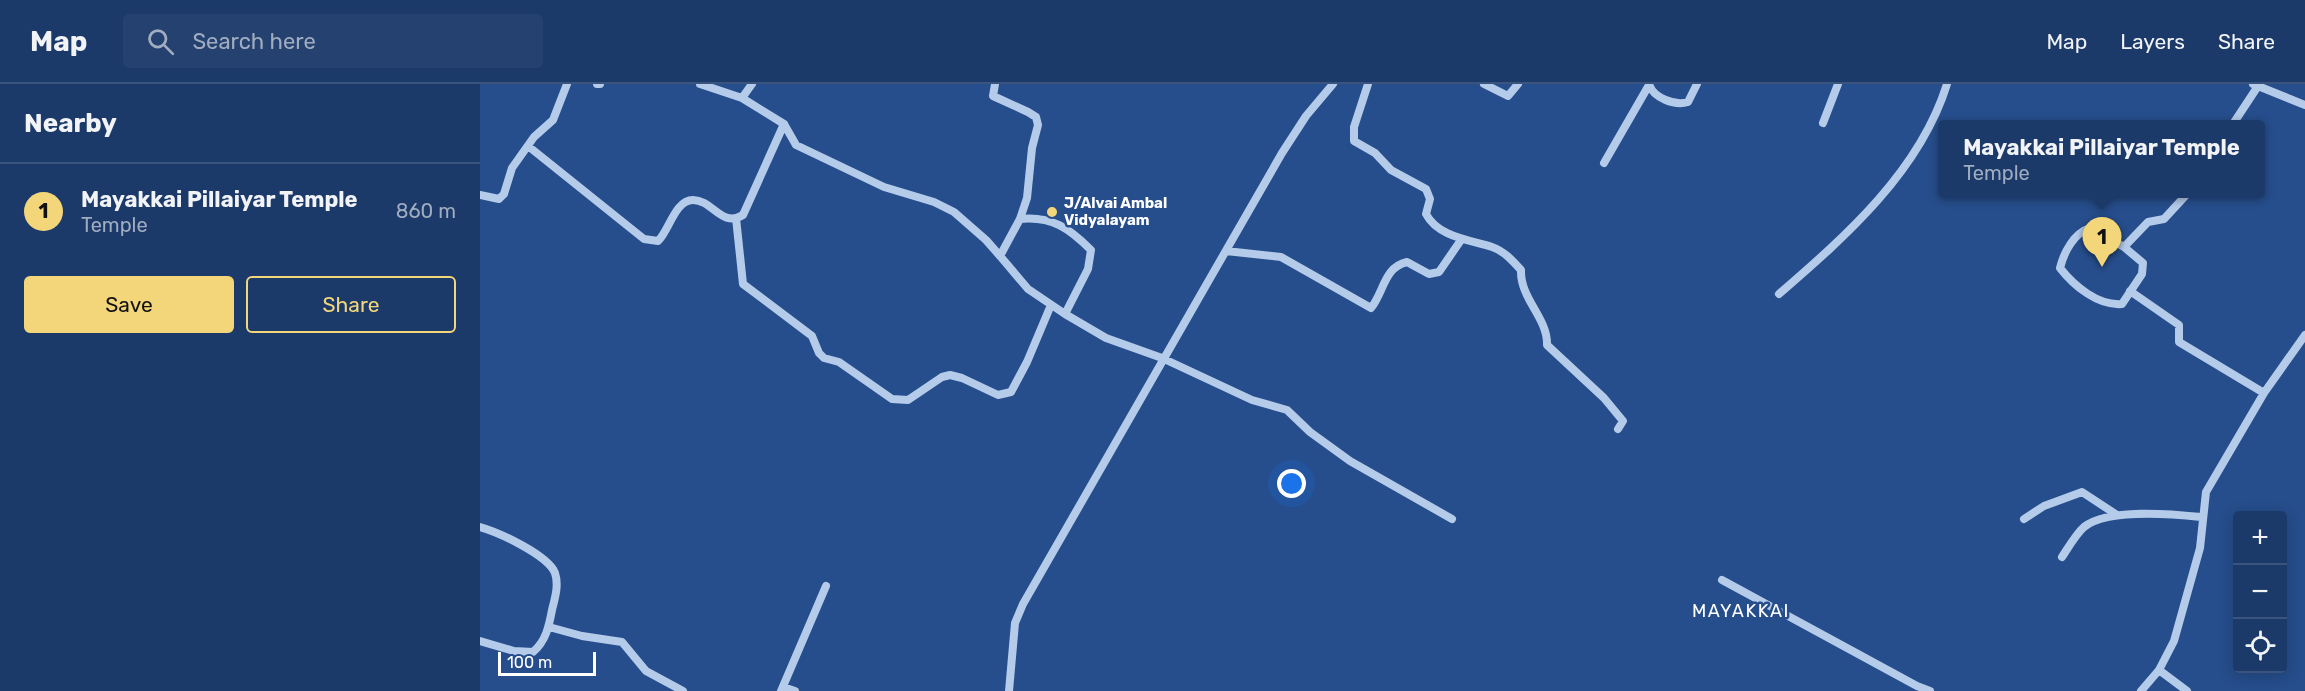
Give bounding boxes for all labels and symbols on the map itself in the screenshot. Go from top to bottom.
place label: J/Alvai Ambal Vidyalayam [1064,194,1167,229]
marker: J/Alvai Ambal Vidyalayam [1045,205,1059,219]
pin: 1 [2082,218,2122,267]
your location [1277,469,1306,498]
district label: MAYAKKAI [1692,600,1790,622]
scale bar [498,649,596,676]

